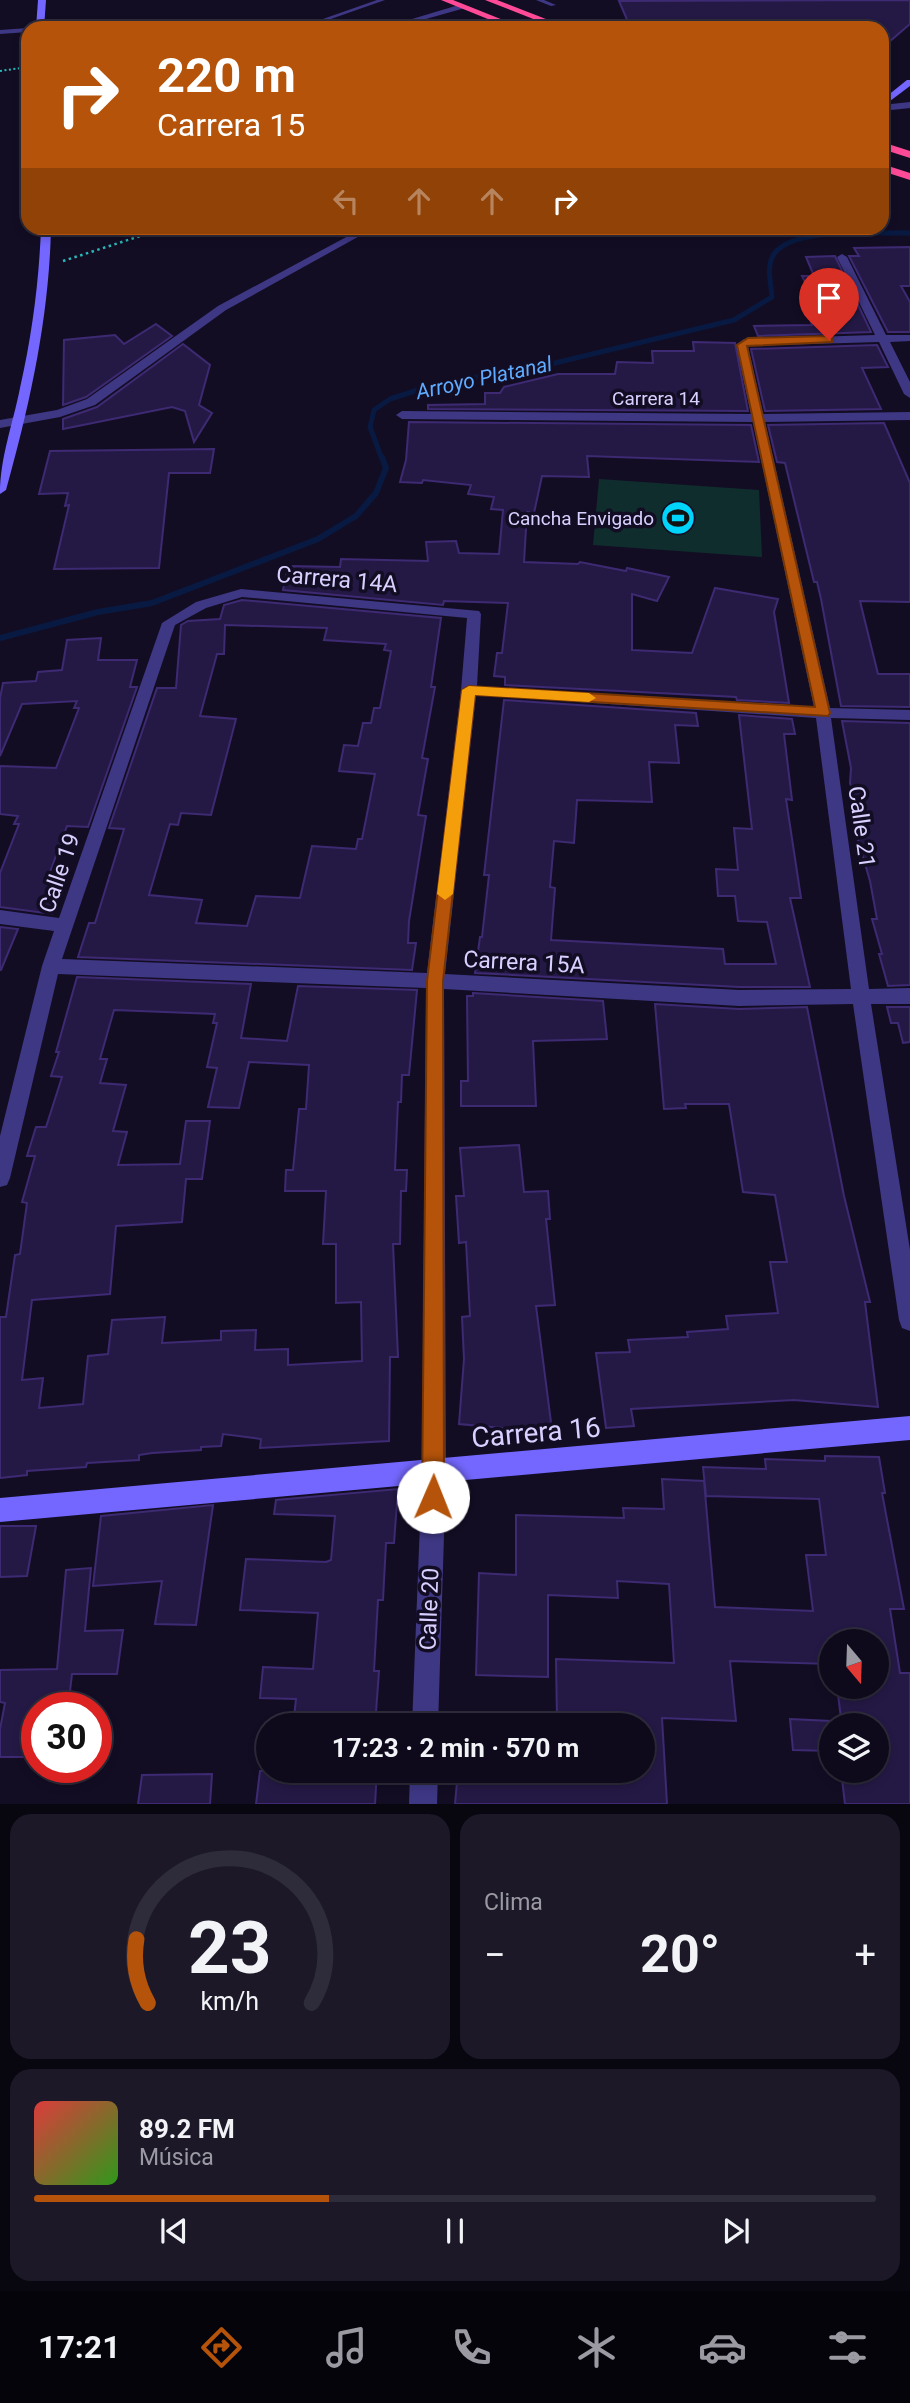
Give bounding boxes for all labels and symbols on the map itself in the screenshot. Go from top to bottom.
pin [799,268,859,340]
water label: Arroyo Platanal [413,352,555,404]
street label: Carrera 14 [612,387,700,410]
sports icon: Cancha Envigado [659,499,697,537]
place label: Cancha Envigado [508,507,654,530]
street label: Carrera 14A [275,561,399,598]
street label: Calle 21 [842,784,881,870]
street label: Calle 19 [33,830,86,917]
street label: Carrera 15A [463,946,585,979]
street label: Carrera 16 [470,1410,602,1455]
position arrow [396,1460,470,1534]
street label: Calle 20 [415,1567,444,1651]
north arrow [819,1629,889,1699]
speed limit sign: 30 [21,1692,112,1783]

